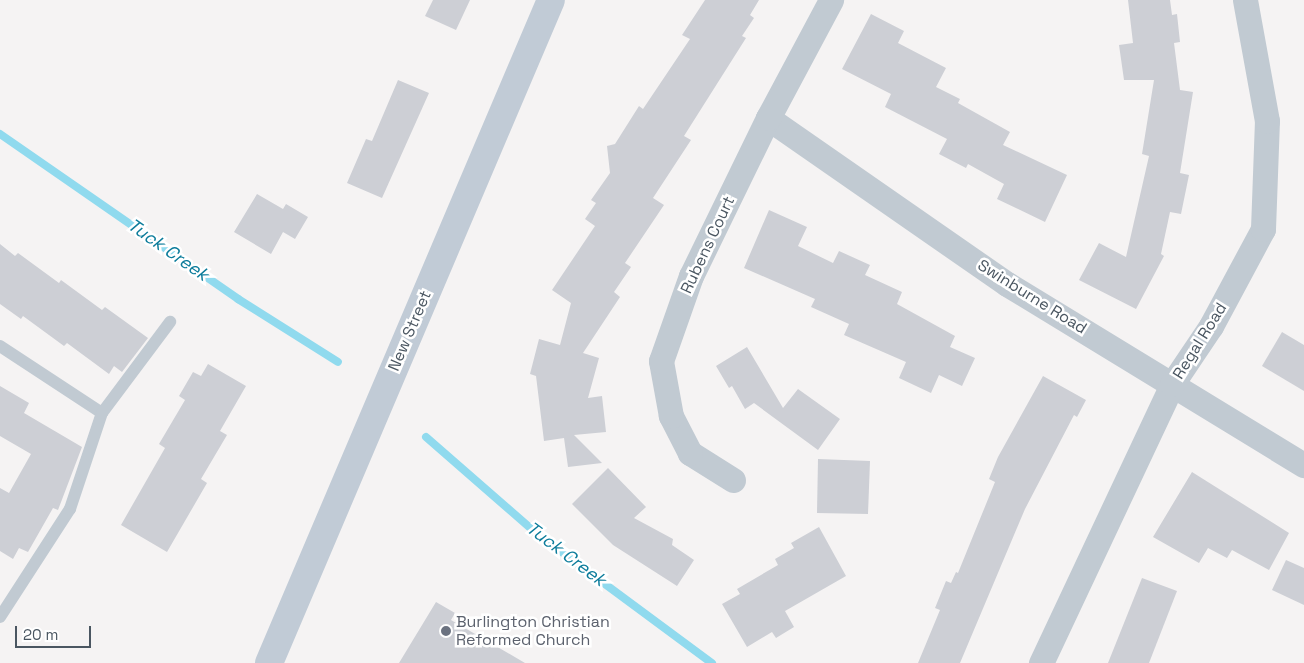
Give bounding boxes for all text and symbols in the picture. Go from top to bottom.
street label: Rubens Court [677,193,739,297]
water label: Tuck Creek [123,214,213,286]
street label: Swinburne Road [974,256,1090,338]
street label: New Street [384,288,436,374]
street label: Regal Road [1169,299,1231,383]
water label: Tuck Creek [522,517,610,591]
place label: Burlington Christian Reformed Church [456,612,610,650]
scale bar [18,616,94,648]
text: 20 m [23,625,58,644]
marker: Burlington Christian Reformed Church [440,625,452,637]

